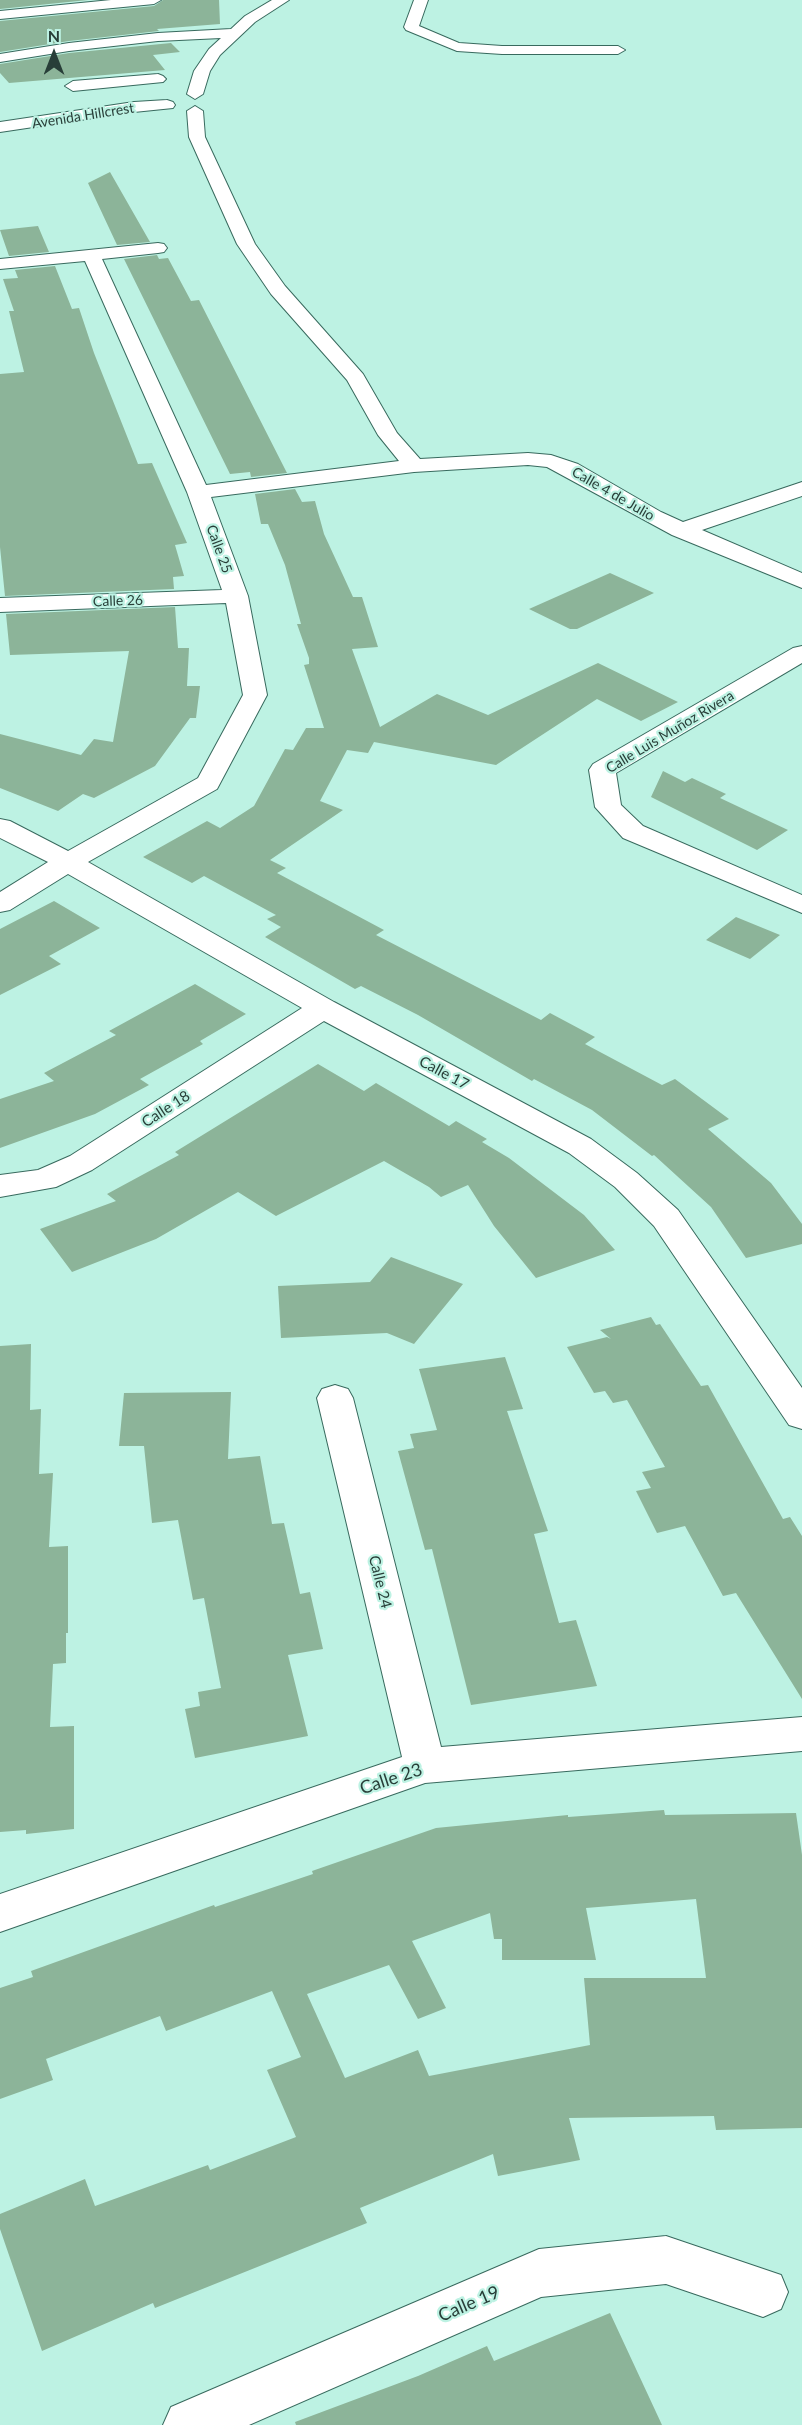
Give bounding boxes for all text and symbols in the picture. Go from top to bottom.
north arrow [24,24,84,84]
text: N [48,26,60,45]
street label: Avenida Hillcrest [31,100,135,132]
street label: Calle 4 de Julio [569,464,657,524]
street label: Calle 25 [203,523,235,575]
street label: Calle 26 [93,592,143,610]
street label: Calle Luis Muñoz Rivera [603,687,737,777]
street label: Calle 17 [416,1052,472,1094]
street label: Calle 18 [139,1087,193,1131]
street label: Calle 24 [365,1554,395,1610]
street label: Calle 23 [357,1759,425,1799]
street label: Calle 19 [435,2281,503,2327]

